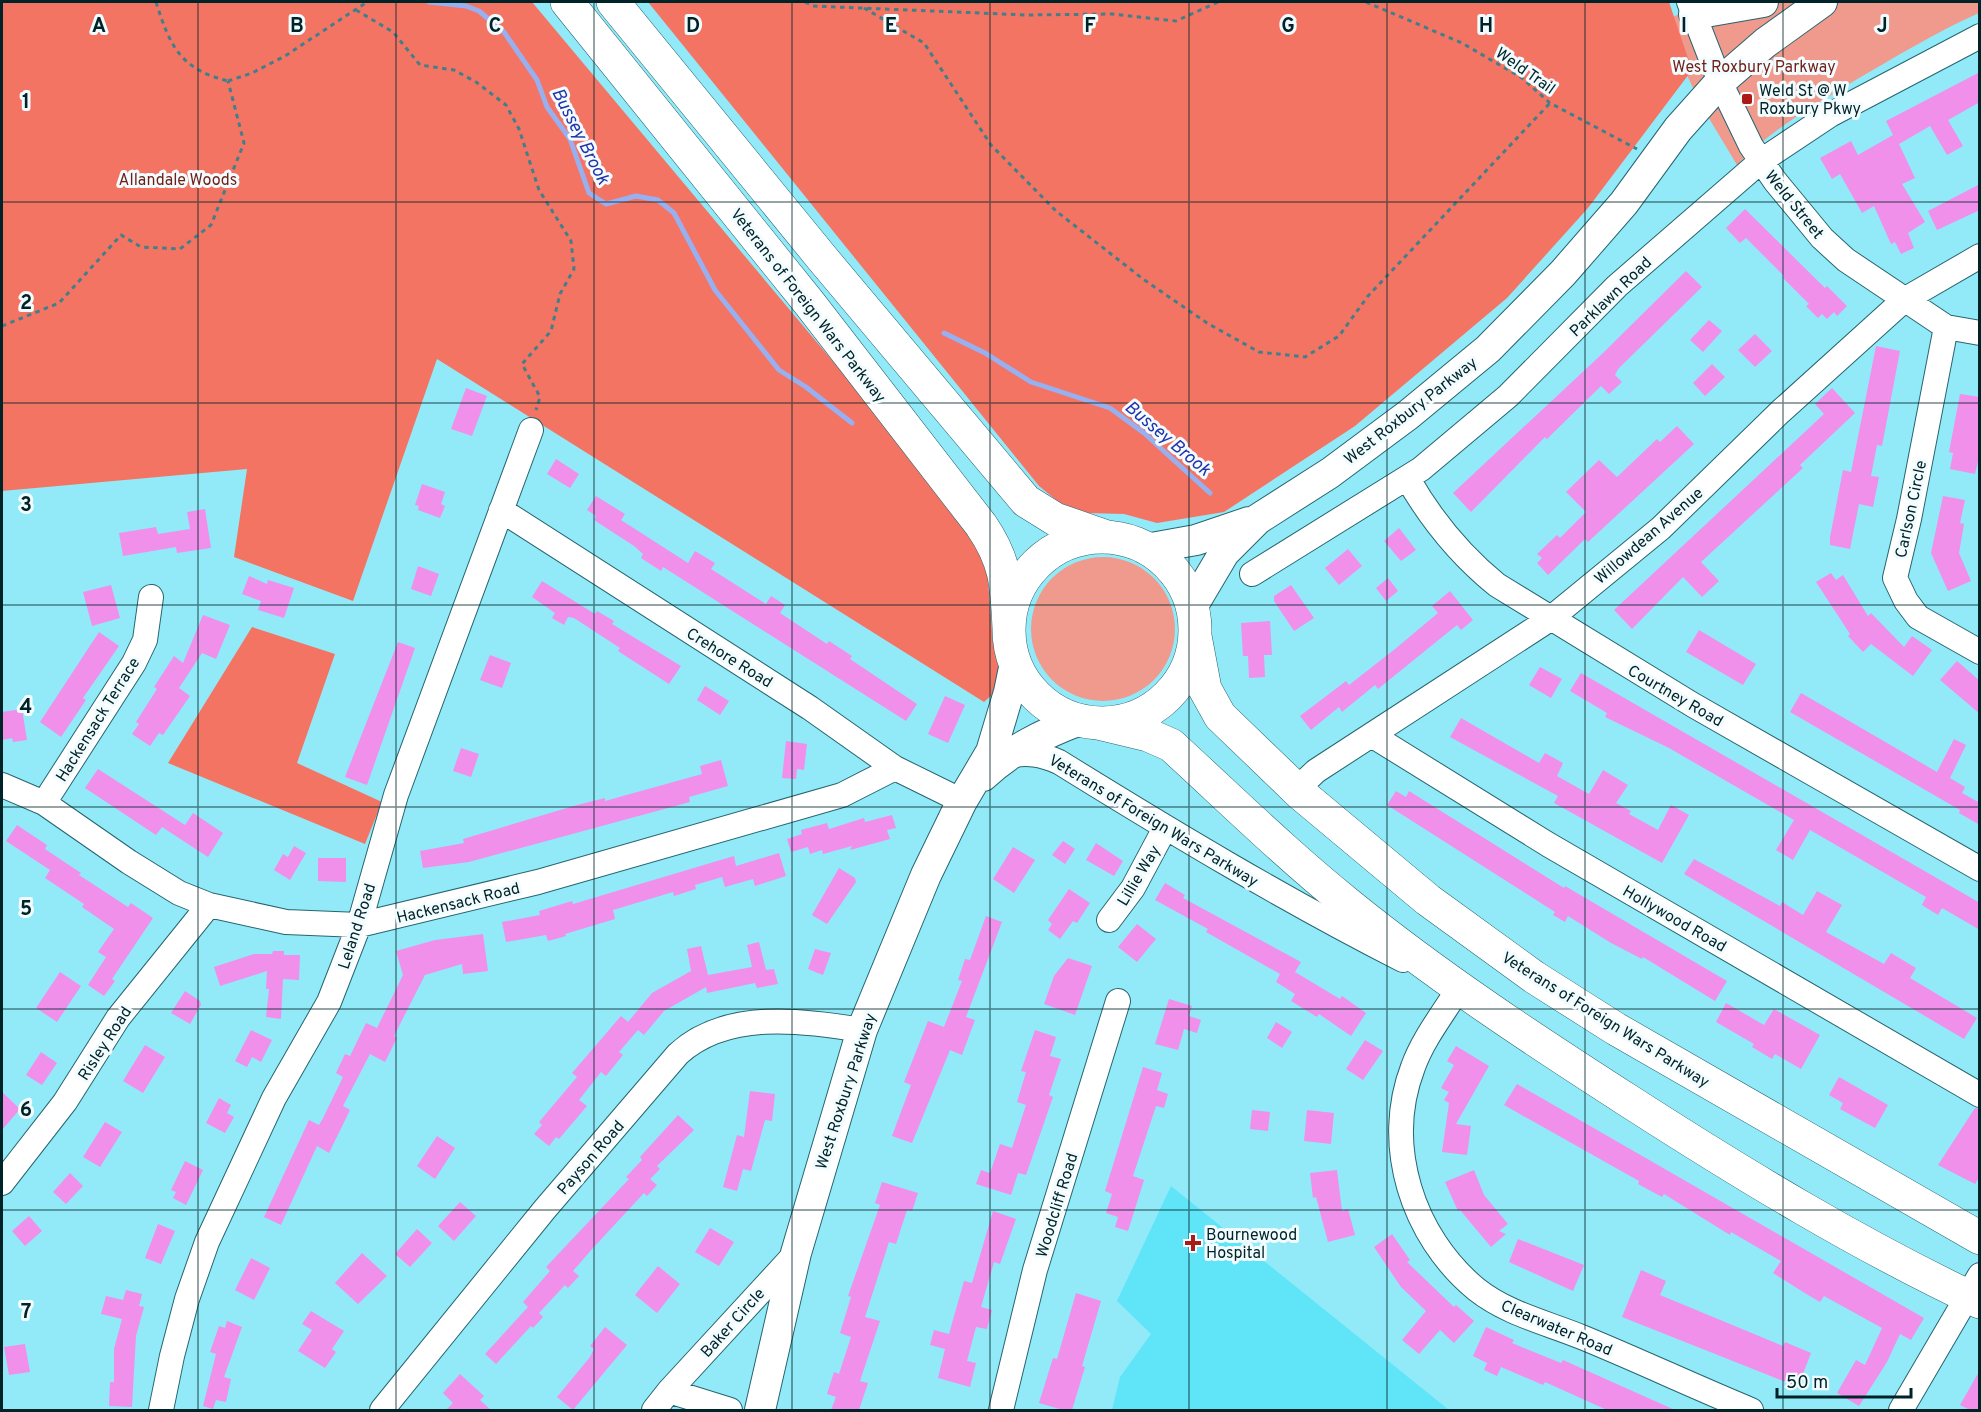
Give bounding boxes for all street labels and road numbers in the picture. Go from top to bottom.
street label: Weld Trail [1491,44,1559,99]
street label: Weld Street [1760,167,1827,244]
street label: Veterans of Foreign Wars Parkway [725,205,890,407]
street label: Parklawn Road [1566,253,1657,342]
street label: West Roxbury Parkway [1341,353,1482,470]
street label: Carlson Circle [1892,459,1932,560]
street label: Willowdean Avenue [1591,484,1708,589]
street label: Crehore Road [682,624,776,693]
street label: Hackensack Terrace [52,654,145,786]
street label: Courtney Road [1624,661,1726,732]
street label: Veterans of Foreign Wars Parkway [1044,751,1262,892]
street label: Lillie Way [1114,842,1166,910]
street label: Hackensack Road [395,879,522,929]
street label: Leland Road [335,881,381,972]
street label: Hollywood Road [1619,882,1729,958]
street label: Veterans of Foreign Wars Parkway [1497,948,1713,1093]
street label: Risley Road [74,1003,137,1085]
street label: West Roxbury Parkway [812,1011,882,1172]
street label: Payson Road [554,1117,629,1200]
street label: Woodcliff Road [1033,1151,1083,1260]
street label: Baker Circle [697,1284,770,1362]
street label: Clearwater Road [1497,1296,1615,1361]

